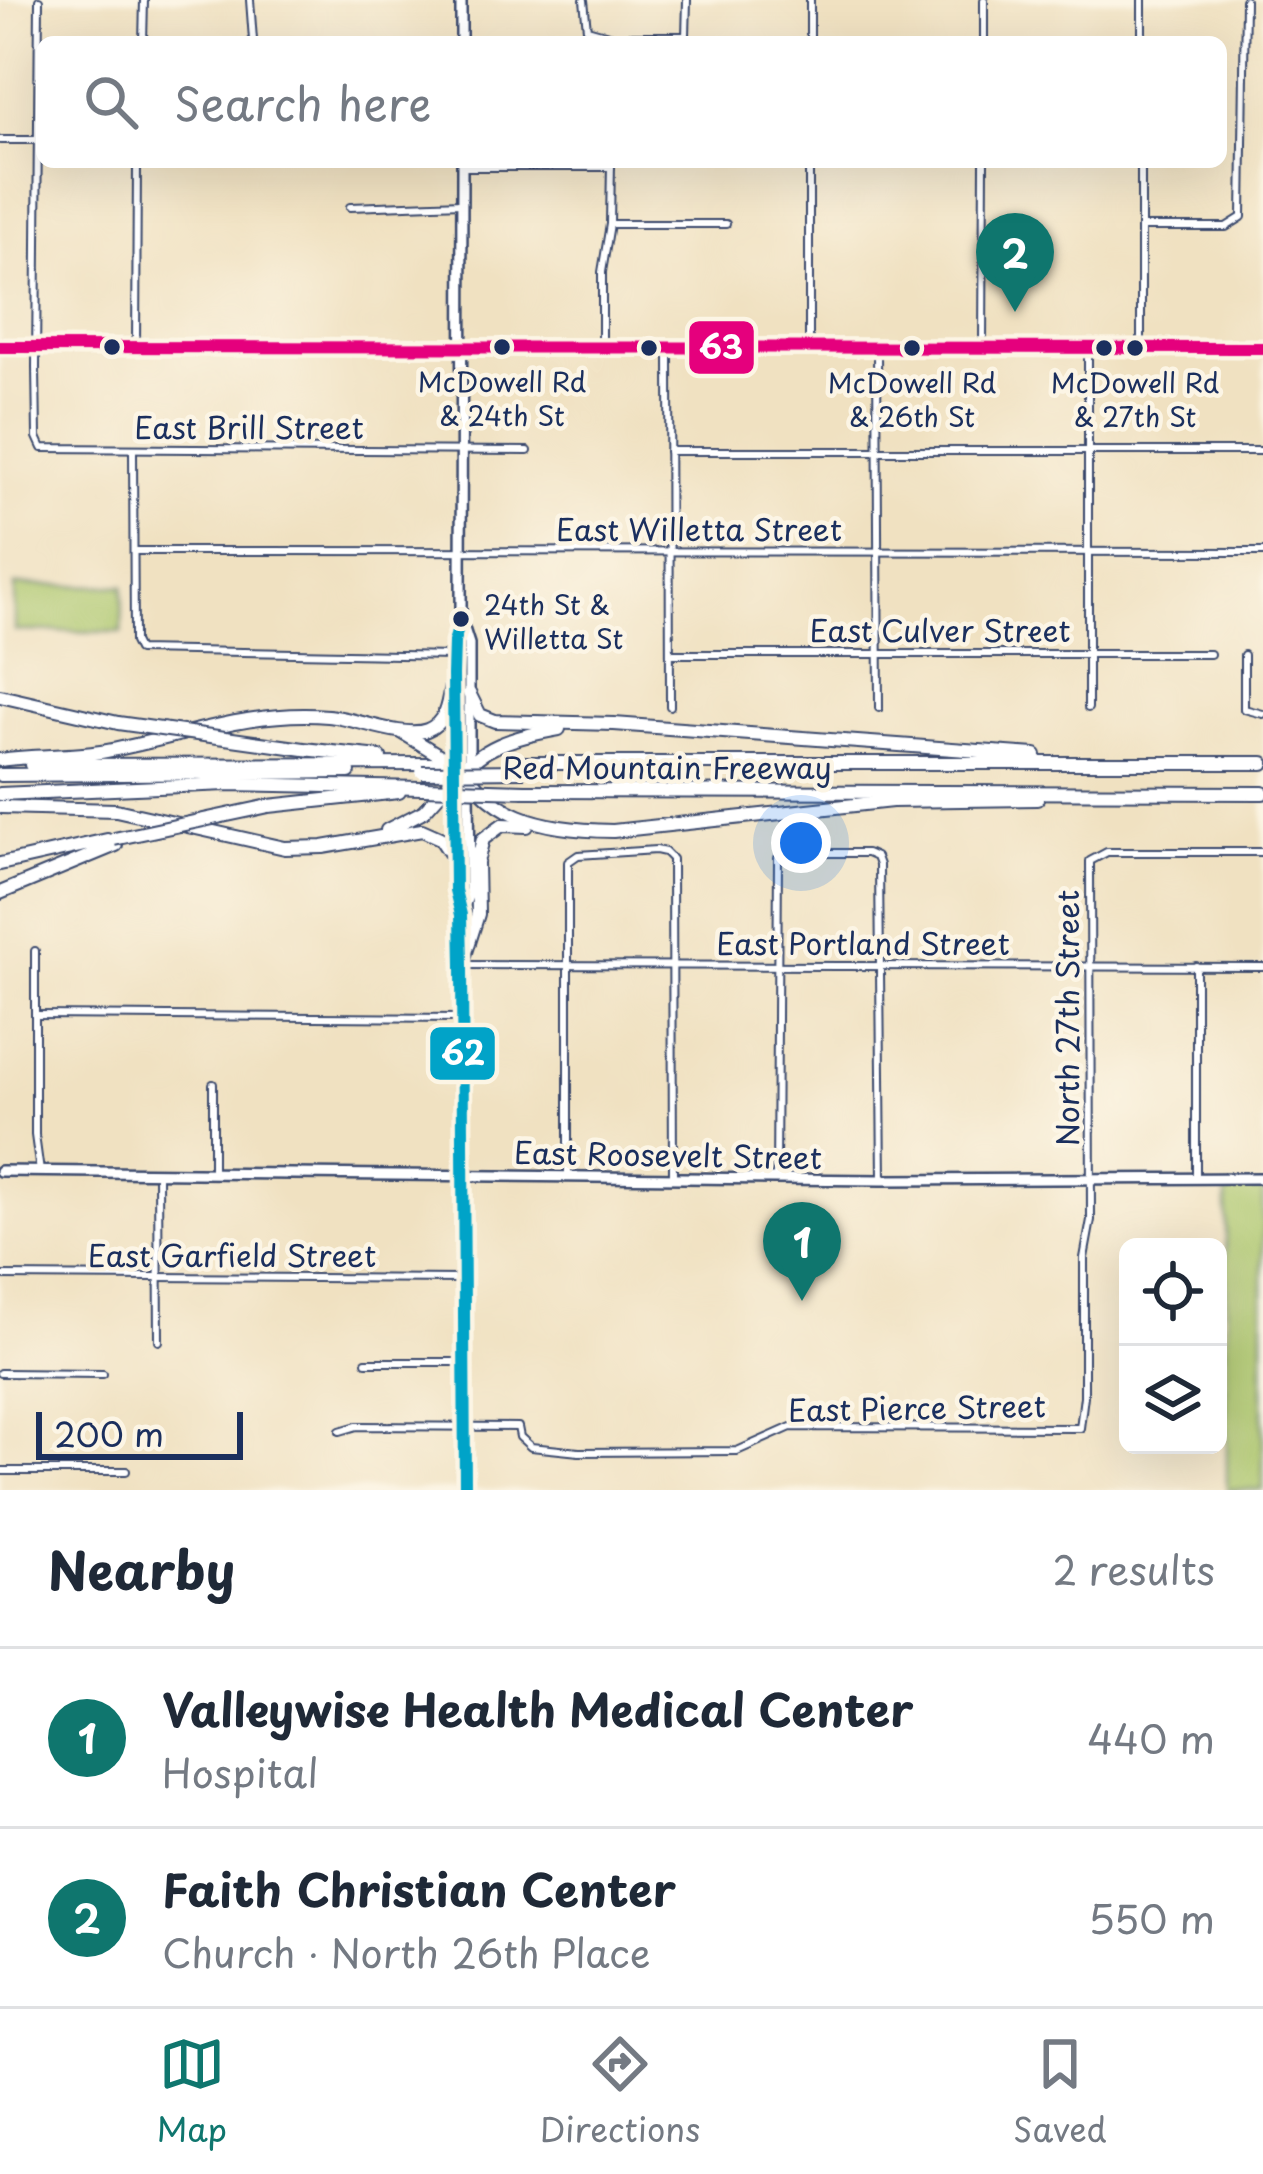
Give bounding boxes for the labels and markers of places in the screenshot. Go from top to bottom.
pin: 2 [976,213,1054,312]
unlabelled marker [101,336,123,358]
marker: McDowell Rd & 24th St [491,336,513,358]
unlabelled marker [638,337,660,359]
marker: McDowell Rd & 26th St [901,337,923,359]
unlabelled marker [1093,337,1115,359]
marker: McDowell Rd & 27th St [1124,337,1146,359]
place label: McDowell Rd & 24th St [418,360,586,435]
place label: McDowell Rd & 26th St [828,361,996,436]
place label: McDowell Rd & 27th St [1051,361,1219,436]
place label: 24th St & Willetta St [484,583,623,658]
marker: 24th St & Willetta St [450,608,472,630]
pin: 1 [763,1202,841,1301]

